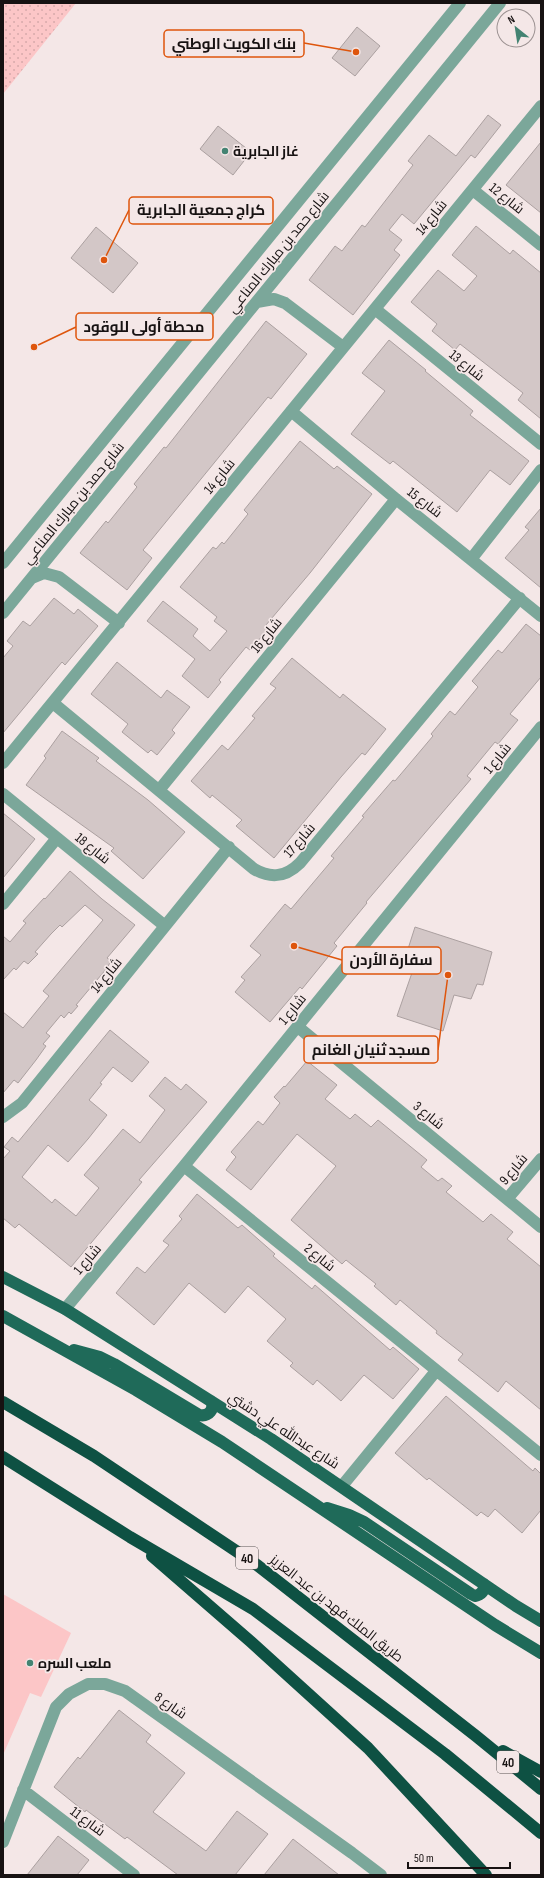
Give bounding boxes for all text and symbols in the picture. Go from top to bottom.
north arrow [496,8,536,48]
text: N [505,13,517,27]
callout: بنك الكويت الوطني [164,30,304,57]
text: بنك الكويت الوطني [172,35,296,56]
place label: غاز الجابرية [233,143,299,160]
marker: غاز الجابرية [220,146,230,156]
street label: شارع 12 [486,179,528,218]
street label: شارع حمد بن مبارك المناعي [224,188,335,319]
street label: شارع 14 [412,196,451,238]
callout: كراج جمعية الجابرية [129,197,273,224]
text: كراج جمعية الجابرية [137,201,265,220]
callout: محطة أولى للوقود [76,313,213,340]
text: محطة أولى للوقود [84,317,204,337]
street label: شارع 13 [446,346,488,385]
street label: شارع حمد بن مبارك المناعي [19,439,130,570]
street label: شارع 14 [200,455,239,497]
street label: شارع 15 [404,483,446,521]
street label: شارع 16 [247,614,286,656]
street label: شارع 1 [480,740,515,777]
street label: شارع 17 [280,820,319,861]
street label: شارع 18 [72,829,114,868]
callout: سفارة الأردن [342,947,441,974]
text: سفارة الأردن [349,951,433,970]
street label: شارع 14 [87,954,126,996]
street label: شارع 1 [275,991,310,1028]
callout: مسجد ثنيان الغانم [304,1036,438,1063]
text: مسجد ثنيان الغانم [312,1041,430,1060]
street label: شارع 3 [410,1098,448,1133]
street label: شارع 9 [495,1150,531,1188]
street label: شارع 2 [301,1240,339,1275]
street label: شارع 1 [70,1241,105,1278]
street label: شارع عبدالله علي دشتي [223,1387,343,1475]
road number: 40 [236,1547,258,1569]
street label: طريق الملك فهد بن عبد العزيز [266,1550,407,1666]
place label: ملعب السره [38,1655,111,1672]
marker: ملعب السره [25,1658,35,1668]
street label: شارع 8 [151,1688,190,1723]
road number: 40 [497,1751,519,1773]
street label: شارع 11 [67,1803,108,1840]
scale bar [408,1844,510,1870]
text: 50 m [414,1851,434,1866]

